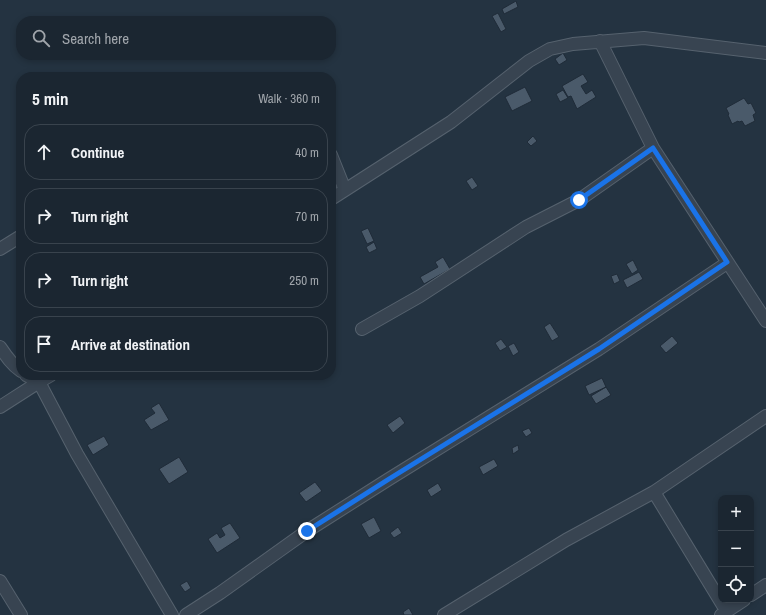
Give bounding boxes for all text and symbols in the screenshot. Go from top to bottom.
search box [16,16,336,60]
icon: search [30,27,52,49]
text: Search here [62,28,129,49]
text: 5 min [32,87,68,110]
text: Walk · 360 m [258,90,320,107]
icon: ahead [33,141,55,163]
text: Continue [71,142,124,163]
text: 40 m [295,144,319,161]
route start [570,191,588,209]
icon: right [33,205,55,227]
text: Turn right [71,206,128,227]
text: 70 m [295,208,319,225]
icon: right [33,269,55,291]
text: Turn right [71,270,128,291]
text: 250 m [289,272,319,289]
icon: arrive [33,333,55,355]
text: Arrive at destination [71,334,190,355]
map controls [718,495,754,603]
button: + [718,495,754,531]
route end [298,522,316,540]
button: − [718,531,754,567]
button: locate [718,567,754,603]

